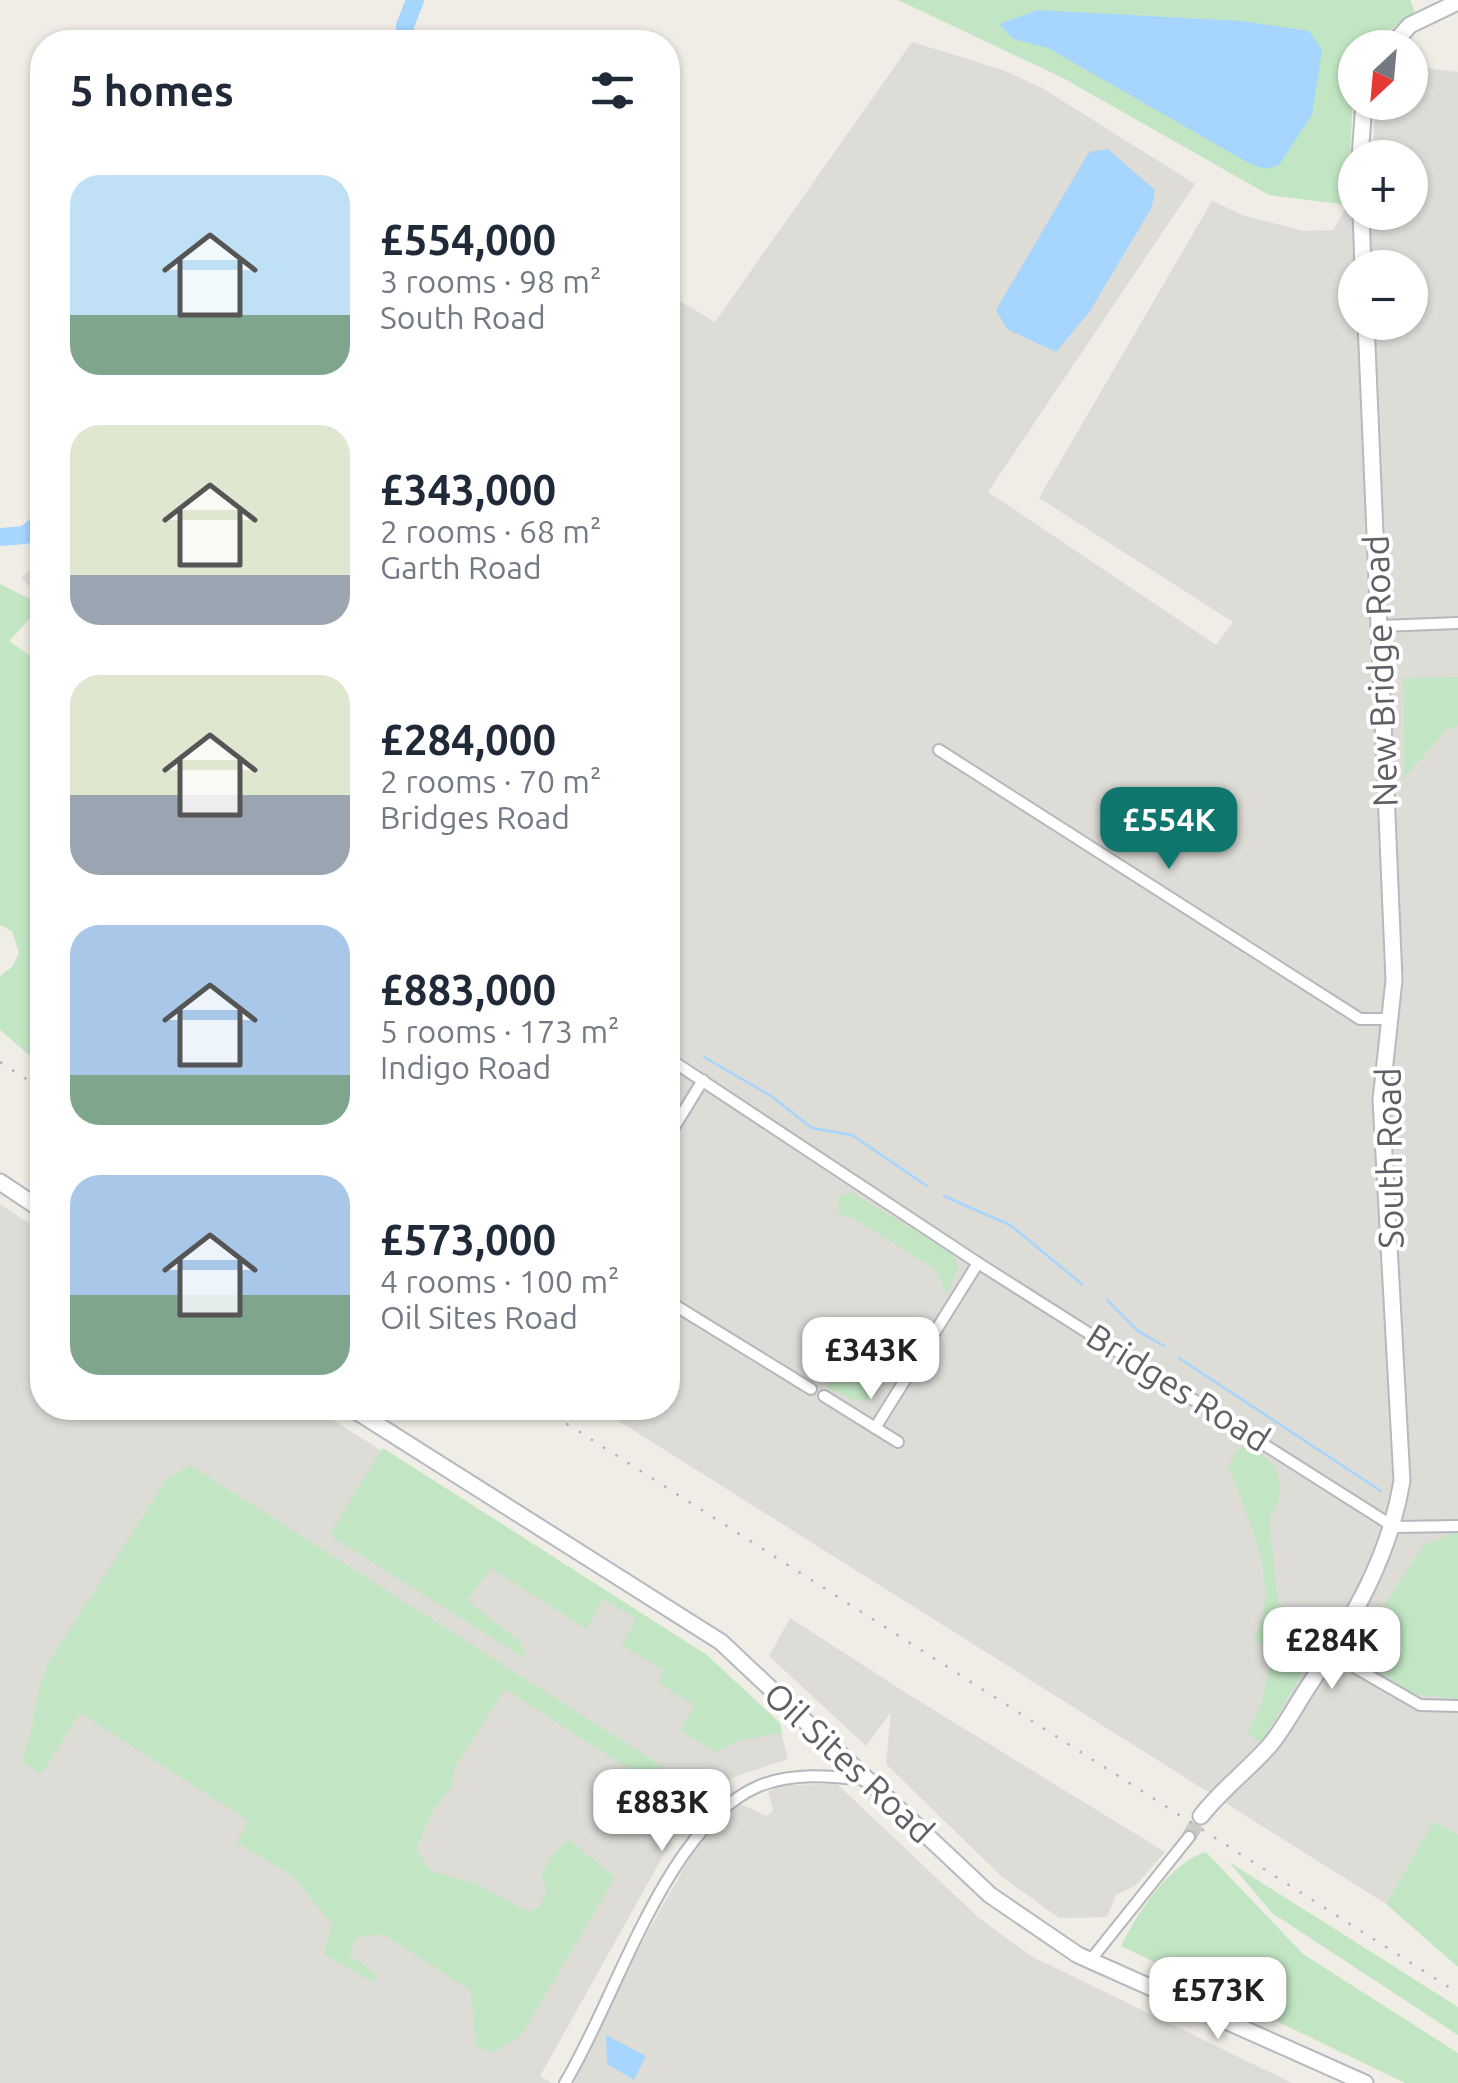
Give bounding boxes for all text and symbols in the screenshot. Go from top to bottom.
north arrow [1338,30,1428,120]
map controls [1338,30,1428,340]
icon: filters [585,63,640,118]
text: 5 homes [70,67,234,114]
button: + [1338,140,1428,230]
icon: home [150,215,270,335]
text: £554,000 [380,216,556,263]
button: − [1338,250,1428,340]
text: 3 rooms · 98 m² [380,263,601,299]
text: South Road [380,299,546,335]
icon: home [150,465,270,585]
text: £343,000 [380,466,556,513]
text: 2 rooms · 68 m² [380,513,601,549]
street label: New Bridge Road [1355,534,1405,808]
text: Garth Road [380,549,542,585]
icon: home [150,715,270,835]
text: £284,000 [380,716,556,763]
text: 2 rooms · 70 m² [380,763,601,799]
pin: £554K [1099,787,1239,872]
text: Bridges Road [380,799,570,835]
text: £554K [1122,801,1216,837]
icon: home [150,965,270,1085]
text: £883,000 [380,966,556,1013]
text: 5 rooms · 173 m² [380,1013,620,1049]
text: Indigo Road [380,1049,551,1085]
street label: South Road [1367,1067,1411,1249]
icon: home [150,1215,270,1335]
text: £573,000 [380,1216,556,1263]
text: 4 rooms · 100 m² [380,1263,620,1299]
text: Oil Sites Road [380,1299,578,1335]
street label: Bridges Road [1080,1315,1277,1459]
pin: £343K [801,1317,941,1402]
text: £343K [824,1331,918,1367]
pin: £284K [1262,1607,1402,1692]
text: £284K [1285,1621,1379,1657]
street label: Oil Sites Road [757,1674,943,1851]
pin: £883K [592,1769,732,1854]
text: £883K [615,1783,709,1819]
pin: £573K [1148,1957,1288,2042]
text: £573K [1171,1971,1265,2007]

